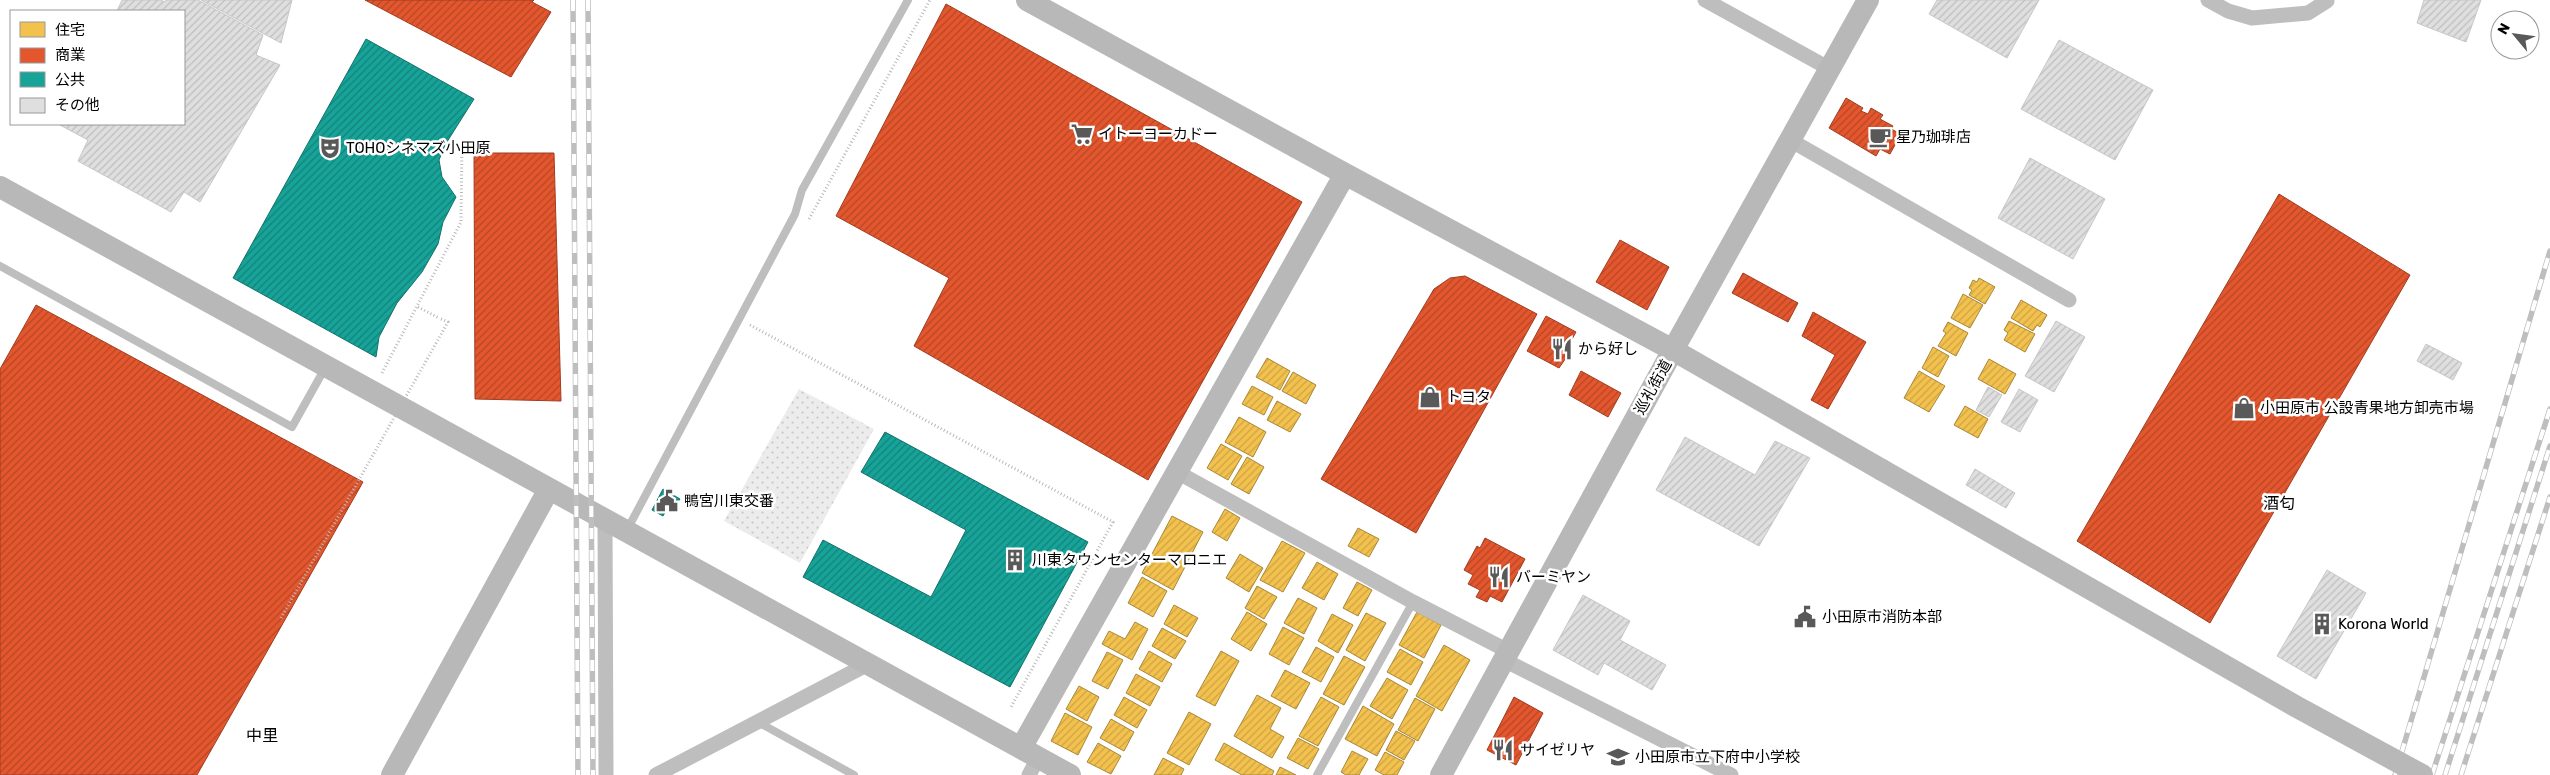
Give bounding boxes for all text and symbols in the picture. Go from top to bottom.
legend [10,10,185,125]
north arrow [2490,10,2540,60]
text: N [2494,20,2514,37]
text: 住宅 [55,21,85,39]
text: 商業 [55,46,85,64]
text: 公共 [55,71,85,89]
text: その他 [55,96,100,114]
supermarket icon: イトーヨーカドー [1069,121,1095,147]
cafe icon: 星乃珈琲店 [1867,124,1893,150]
place label: イトーヨーカドー [1098,125,1218,143]
place label: 星乃珈琲店 [1896,128,1971,146]
theatre icon: TOHOシネマズ小田原 [317,135,343,161]
place label: TOHOシネマズ小田原 [346,139,490,157]
restaurant icon: から好し [1549,336,1575,362]
place label: から好し [1578,340,1638,358]
street label: 巡礼街道 [1631,356,1675,418]
shop icon: トヨタ [1417,384,1443,410]
place label: トヨタ [1446,388,1491,406]
shop icon: 小田原市 公設青果地方卸売市場 [2231,395,2257,421]
place label: 小田原市 公設青果地方卸売市場 [2260,399,2474,417]
public building icon: 鴨宮川東交番 [654,488,680,514]
place label: 鴨宮川東交番 [684,492,774,510]
district label: 酒匂 [2263,494,2295,513]
building icon: 川東タウンセンターマロニエ [1002,547,1028,573]
place label: 川東タウンセンターマロニエ [1032,551,1227,569]
restaurant icon: バーミヤン [1486,564,1512,590]
place label: バーミヤン [1516,568,1591,586]
public building icon: 小田原市消防本部 [1792,604,1818,630]
place label: 小田原市消防本部 [1822,608,1942,626]
building icon: Korona World [2309,611,2335,637]
place label: Korona World [2338,615,2429,633]
district label: 中里 [246,726,278,745]
restaurant icon: サイゼリヤ [1490,737,1516,763]
place label: サイゼリヤ [1520,741,1595,759]
school or university icon: 小田原市立下府中小学校 [1605,744,1631,770]
place label: 小田原市立下府中小学校 [1635,748,1800,766]

